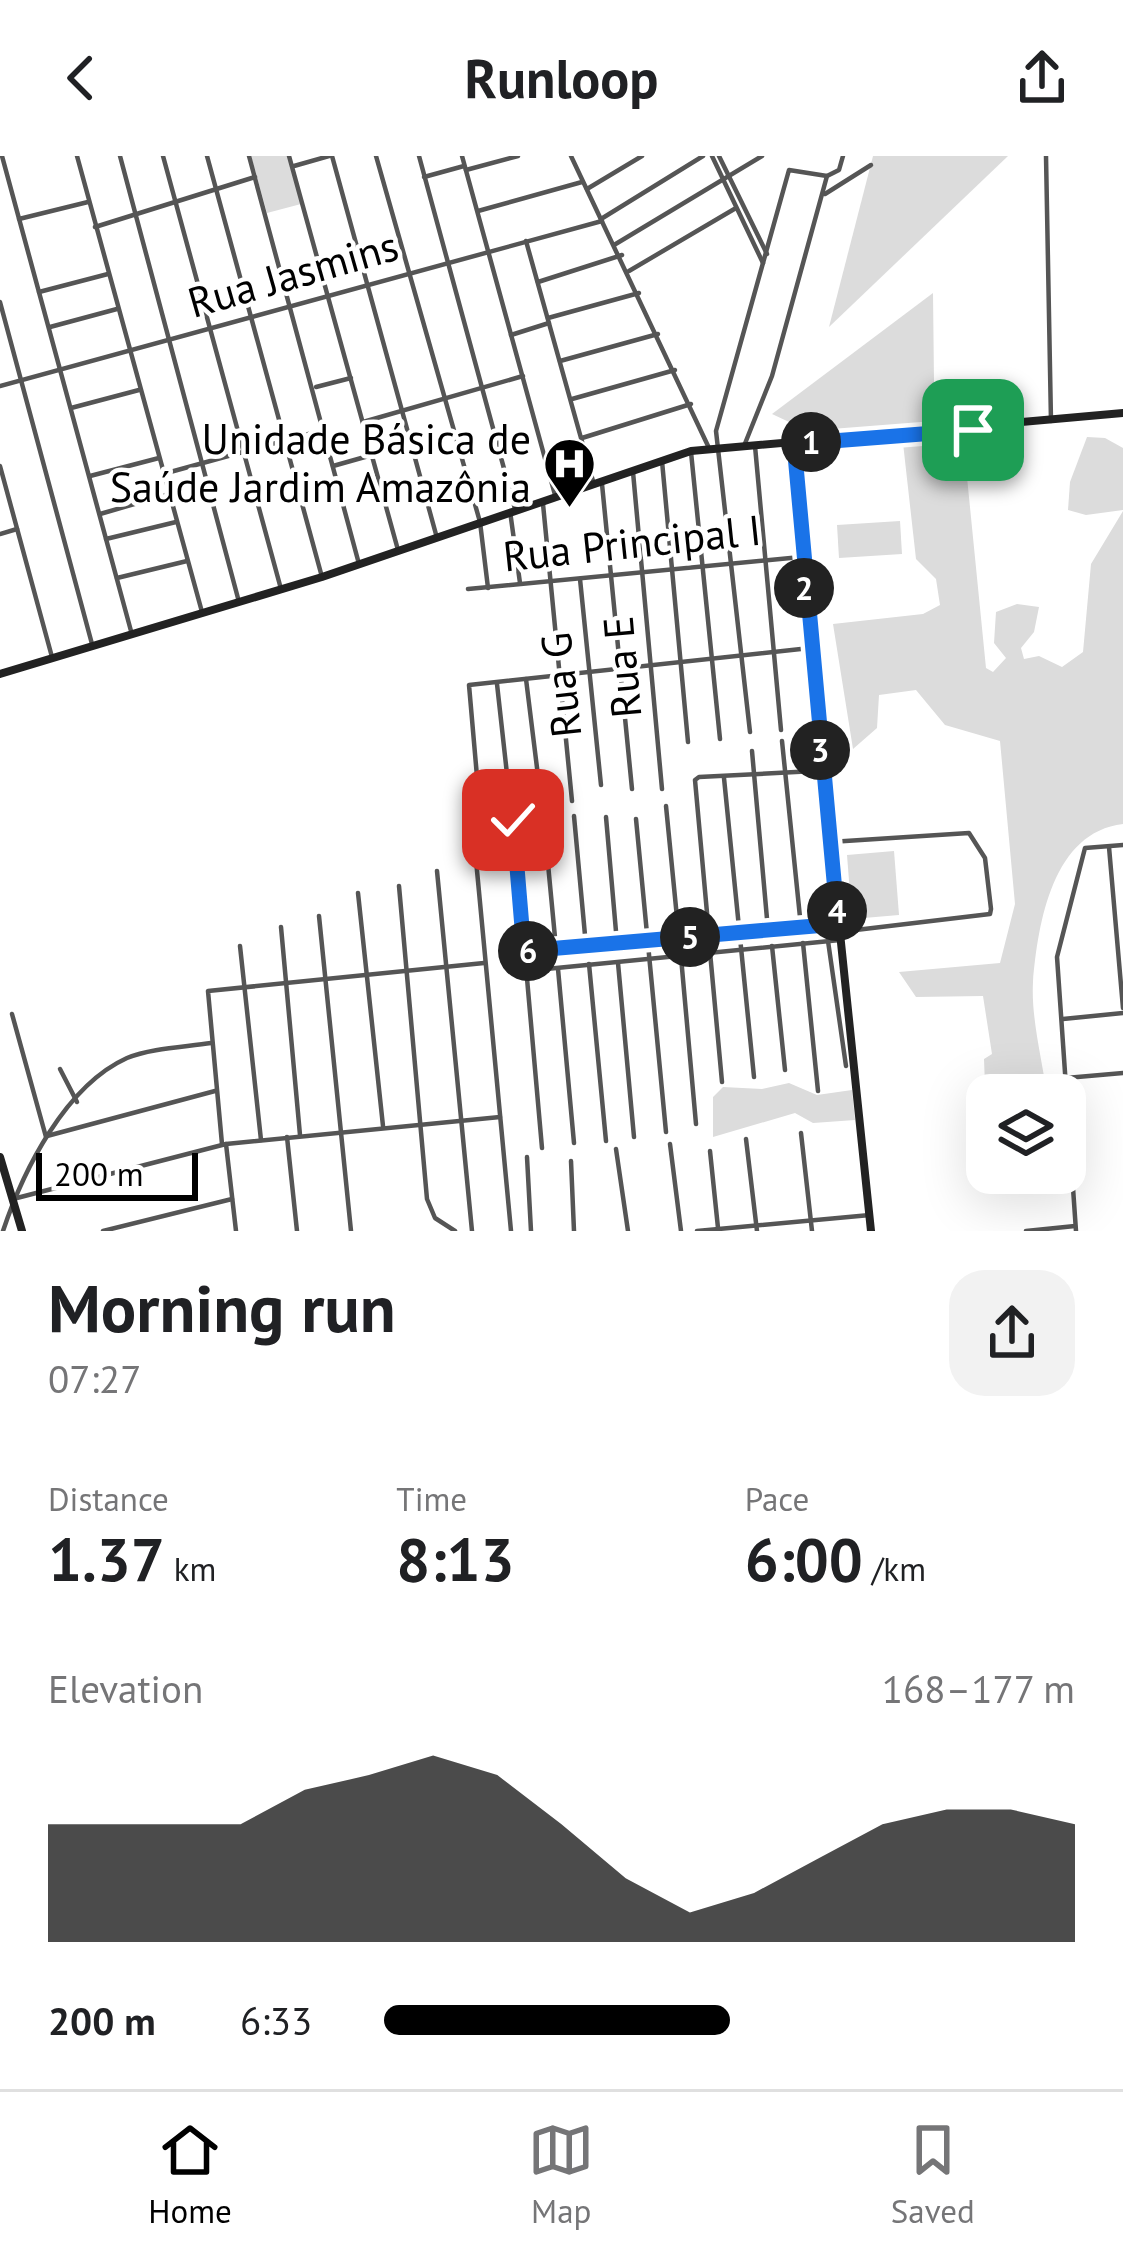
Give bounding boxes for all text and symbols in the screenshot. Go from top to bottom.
text: Runloop [464,43,659,113]
icon: back [48,45,114,111]
icon: share [1009,45,1075,111]
street label: Rua Jasmins [181,217,404,330]
pin [922,379,1024,481]
icon: arrive [940,397,1006,463]
place label: Unidade Básica de Saúde Jardim Amazônia [110,411,531,514]
pin: 1 [781,412,841,472]
text: 1 [802,420,820,463]
hospital icon: Unidade Básica de Saúde Jardim Amazônia [542,435,598,509]
street label: Rua Principal I [500,502,764,583]
pin: 2 [774,558,834,618]
text: 2 [795,566,813,609]
street label: Rua E [590,614,653,720]
street label: Rua G [528,630,593,740]
pin: 3 [790,720,850,780]
text: 3 [811,728,829,771]
pin [462,769,564,871]
icon: check [480,787,546,853]
pin: 4 [807,881,867,941]
text: 4 [828,889,846,932]
pin: 5 [660,907,720,967]
text: 5 [681,915,699,958]
pin: 6 [498,921,558,981]
text: 6 [519,929,537,972]
map controls [966,1074,1086,1194]
button: layers [966,1074,1086,1194]
scale bar [36,1147,198,1200]
text: 200 m [54,1152,144,1195]
text: Morning run [48,1265,396,1350]
button: share [949,1270,1075,1396]
text: 07:27 [48,1353,142,1404]
text: Distance [48,1477,169,1520]
text: Time [396,1477,467,1520]
text: Pace [745,1477,809,1520]
text: 1.37 [48,1520,165,1598]
text: 8:13 [396,1520,515,1598]
text: 6:00 [745,1520,863,1598]
text: km [165,1547,216,1590]
text: /km [863,1547,926,1590]
text: Elevation [48,1663,203,1714]
text: 168–177 m [882,1663,1075,1714]
text: 200 m [48,1995,156,2046]
text: 6:33 [240,1995,312,2046]
tab: Home [148,2117,232,2232]
tab: Map [528,2117,594,2232]
tab: Saved [891,2117,975,2232]

